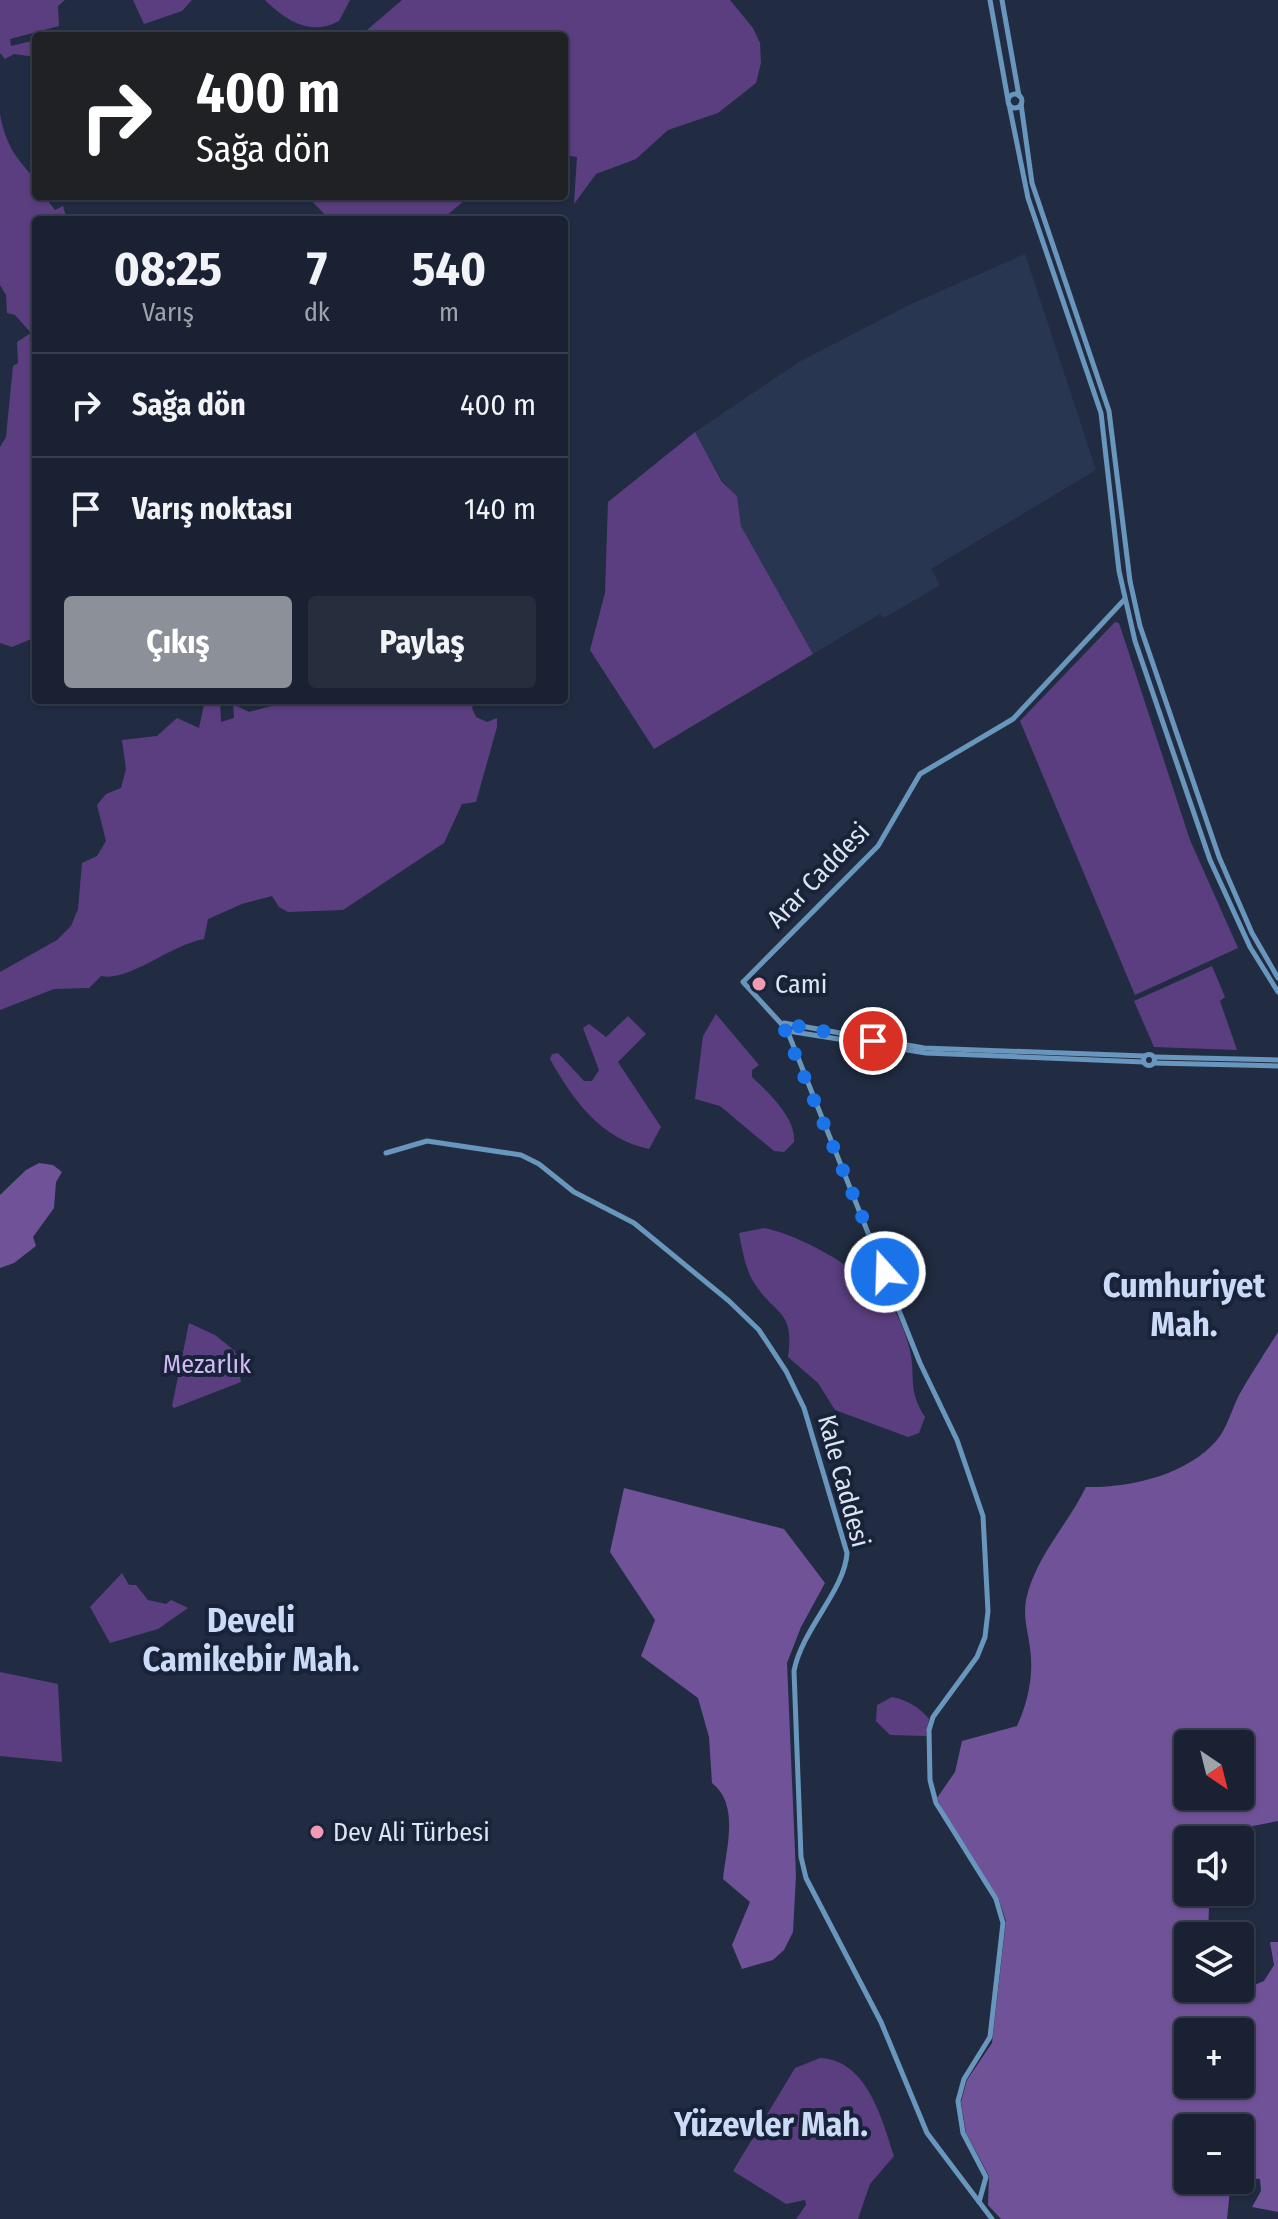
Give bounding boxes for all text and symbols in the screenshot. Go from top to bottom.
text: 400 m [196,60,340,127]
icon: right [64,64,168,168]
text: Sağa dön [196,128,331,172]
text: 08:25 [114,240,222,298]
text: 7 [307,240,327,298]
text: 540 [412,240,486,298]
text: Varış [142,297,194,328]
text: dk [304,297,330,328]
text: m [439,297,459,328]
icon: right [64,383,108,427]
text: Sağa dön [132,387,246,423]
text: 400 m [460,387,536,423]
icon: arrive [64,487,108,531]
text: Varış noktası [132,491,293,527]
text: 140 m [464,491,536,527]
button: Çıkış [64,596,292,688]
button: Paylaş [308,596,536,688]
street label: Arar Caddesi [761,816,876,934]
place label: Cami [775,969,827,1000]
marker: Cami [750,975,768,993]
pin [839,1007,907,1075]
icon: arrive [851,1019,895,1063]
position arrow [843,1230,927,1314]
district label: Cumhuriyet Mah. [1103,1265,1266,1345]
park label: Mezarlık [163,1349,252,1380]
street label: Kale Caddesi [811,1412,876,1551]
district label: Develi Camikebir Mah. [143,1600,360,1680]
north arrow [1174,1730,1254,1810]
map controls [1174,1730,1254,2194]
place label: Dev Ali Türbesi [333,1817,490,1848]
marker: Dev Ali Türbesi [308,1823,326,1841]
button: sound [1174,1826,1254,1906]
button: layers [1174,1922,1254,2002]
button: + [1174,2018,1254,2098]
district label: Yüzevler Mah. [673,2104,868,2145]
button: − [1174,2114,1254,2194]

